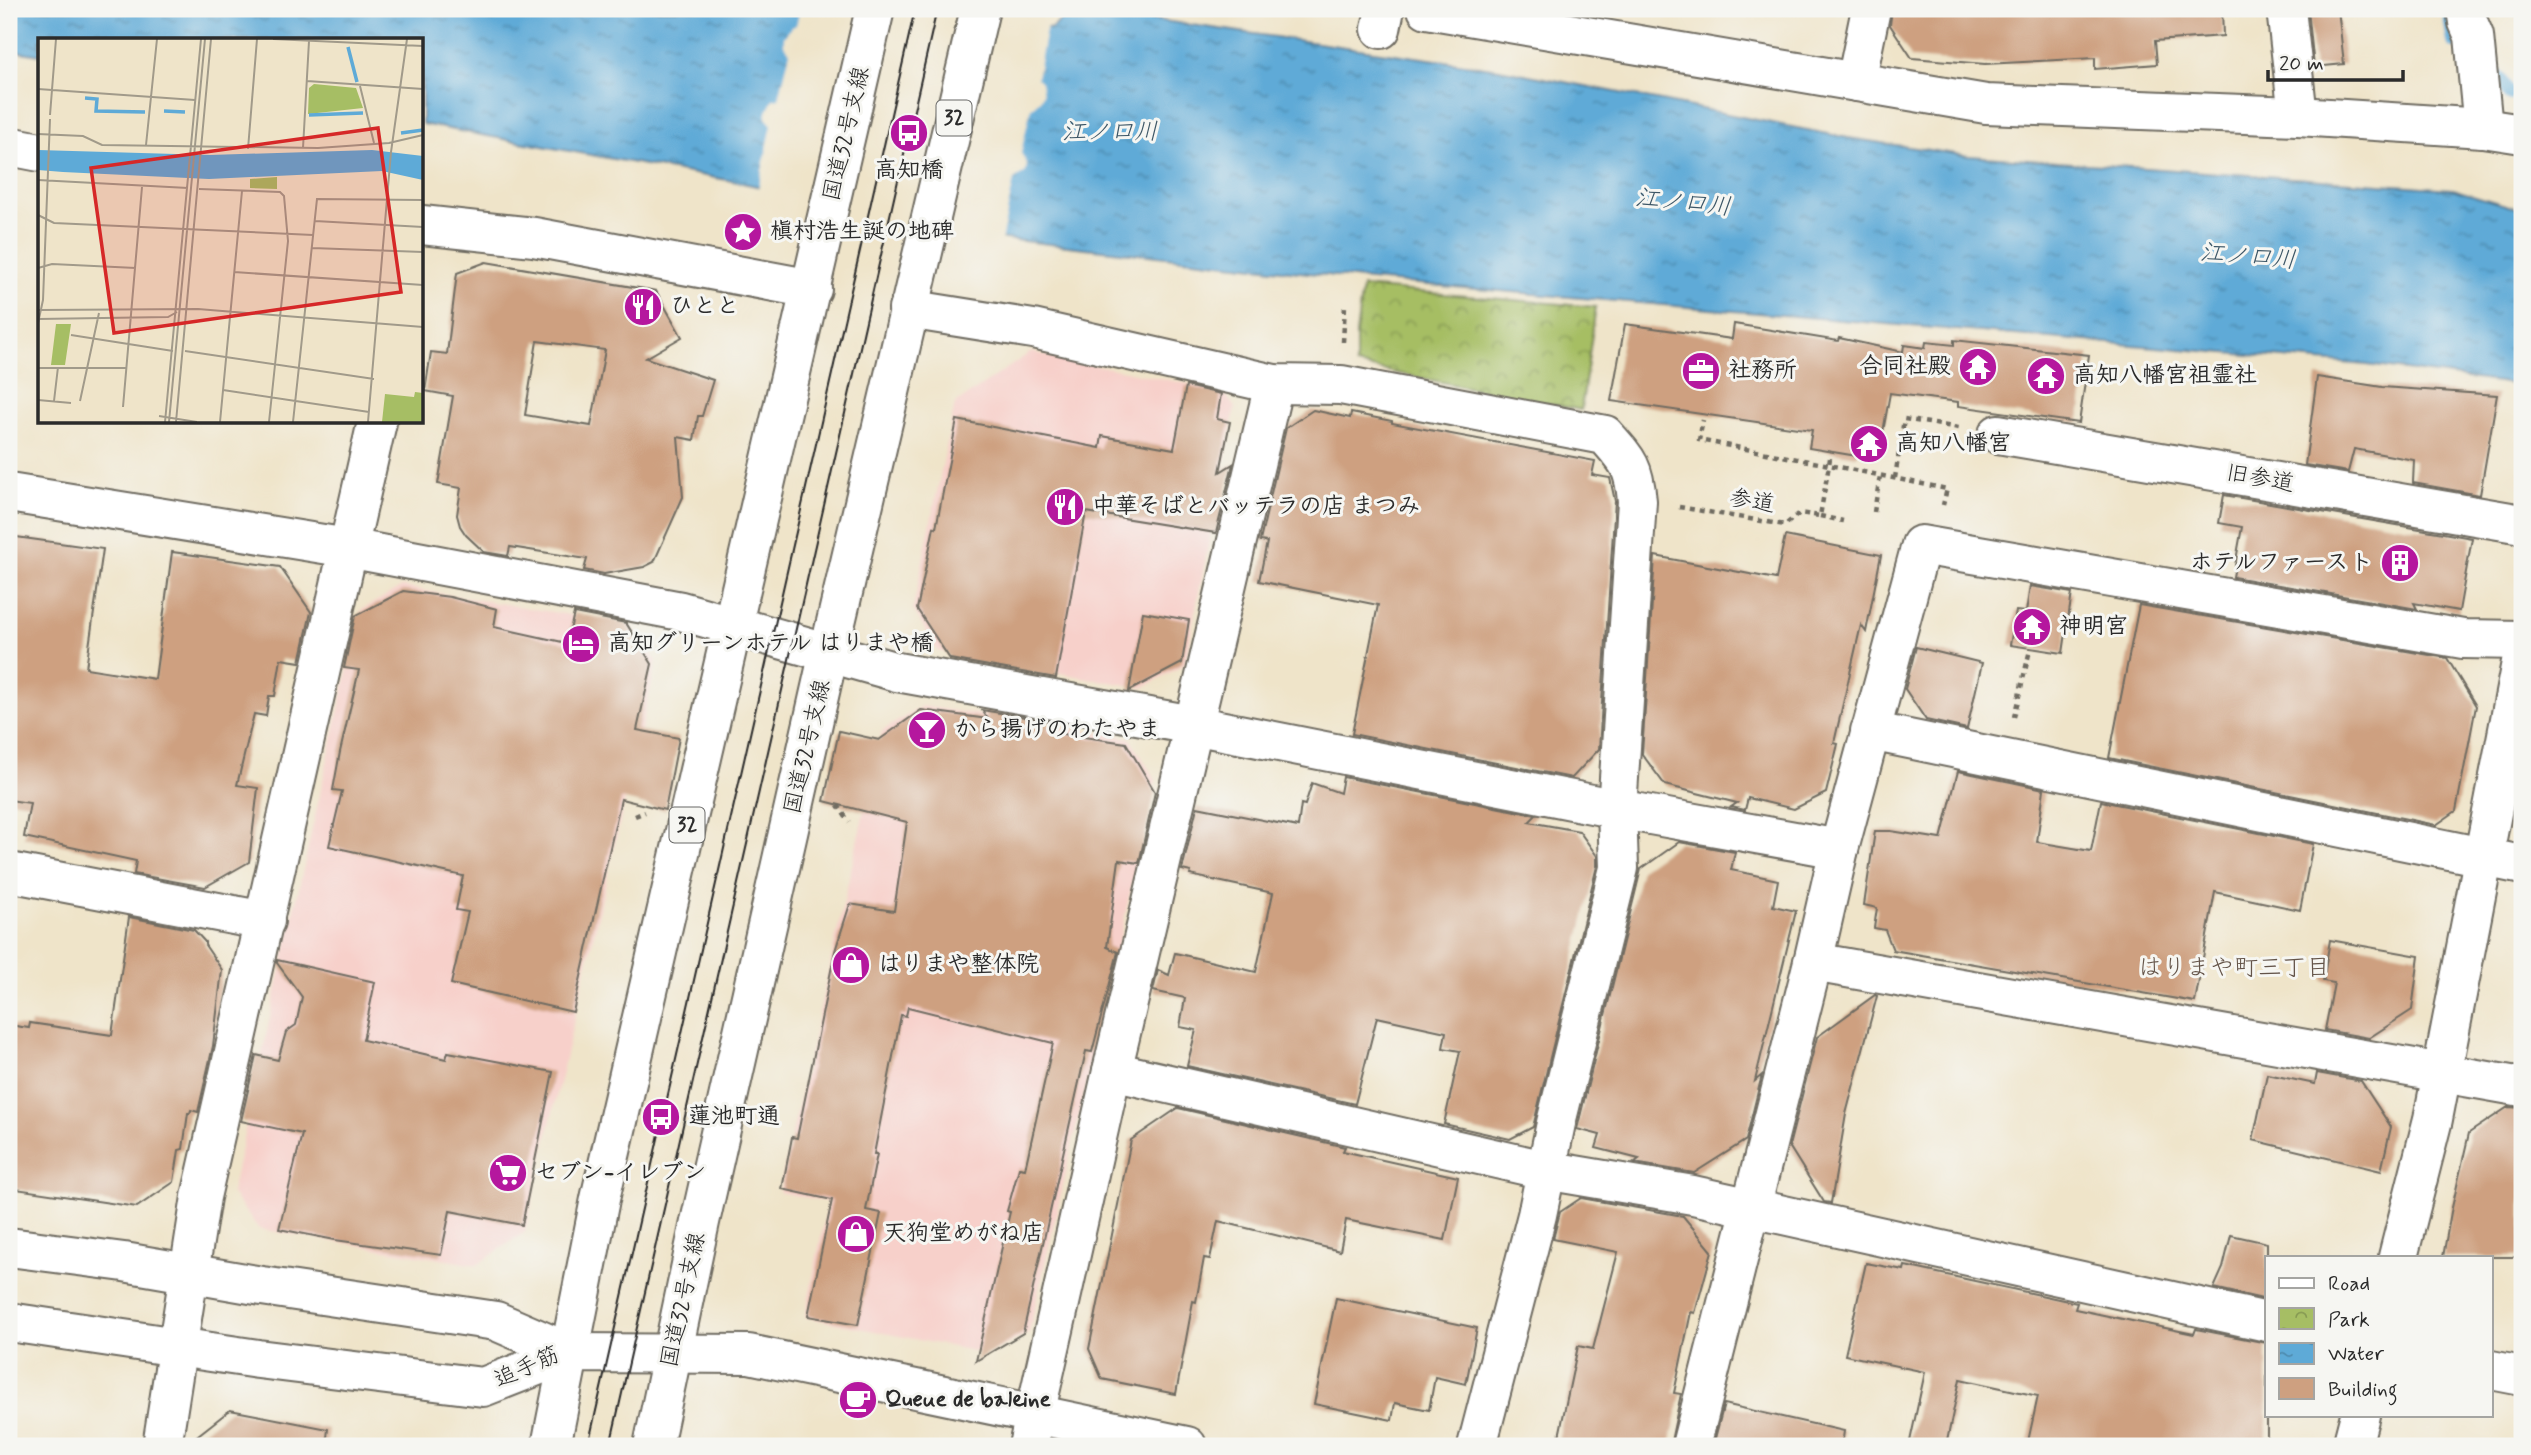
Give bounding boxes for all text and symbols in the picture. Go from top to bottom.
inset map [38,38,424,424]
scale bar [2268,38,2403,82]
text: 20 m [2279,50,2324,78]
street label: 国道32号支線 [817,64,877,204]
road number: 32 [936,100,972,136]
bus stop icon: 高知橋 [888,112,930,154]
water label: 江ノ口川 [1062,117,1158,148]
place label: 高知橋 [875,156,944,186]
water label: 江ノ口川 [1634,183,1732,223]
place icon: 槇村浩生誕の地碑 [722,211,764,253]
place label: 槇村浩生誕の地碑 [770,217,954,247]
water label: 江ノ口川 [2199,237,2297,277]
restaurant icon: ひとと [622,286,664,328]
place label: ひとと [670,292,739,322]
temple icon: 合同社殿 [1957,346,1999,388]
office icon: 社務所 [1680,350,1722,392]
place label: 合同社殿 [1859,352,1951,382]
temple icon: 高知八幡宮祖霊社 [2025,355,2067,397]
place label: 社務所 [1728,356,1797,386]
place label: 高知八幡宮祖霊社 [2073,361,2257,391]
temple icon: 高知八幡宮 [1848,423,1890,465]
place label: 高知八幡宮 [1896,429,2011,459]
street label: 旧参道 [2223,458,2297,500]
street label: 参道 [1727,484,1777,520]
restaurant icon: 中華そばとバッテラの店 まつみ [1044,486,1086,528]
place label: 中華そばとバッテラの店 まつみ [1092,492,1420,522]
building icon: ホテルファースト [2379,542,2421,584]
place label: ホテルファースト [2190,548,2373,578]
temple icon: 神明宮 [2011,606,2053,648]
place label: 神明宮 [2059,612,2128,642]
hotel icon: 高知グリーンホテル はりまや橋 [560,623,602,665]
place label: 高知グリーンホテル はりまや橋 [608,629,933,659]
street label: 国道32号支線 [778,677,838,817]
bar icon: から揚げのわたやま [906,709,948,751]
place label: から揚げのわたやま [954,715,1161,745]
road number: 32 [670,808,704,842]
shop icon: はりまや整体院 [830,944,872,986]
place label: はりまや整体院 [878,950,1039,980]
district label: はりまや町三丁目 [2138,953,2330,984]
bus stop icon: 蓮池町通 [640,1096,682,1138]
place label: 蓮池町通 [688,1102,780,1132]
supermarket icon: セブン-イレブン [487,1152,529,1194]
place label: セブン-イレブン [535,1158,706,1188]
shop icon: 天狗堂めがね店 [835,1213,877,1255]
place label: 天狗堂めがね店 [883,1219,1044,1249]
street label: 国道32号支線 [655,1230,713,1370]
legend [2265,1256,2492,1416]
text: Road [2328,1270,2370,1298]
text: Park [2328,1306,2370,1334]
street label: 追手筋 [489,1340,565,1396]
text: Water [2328,1340,2384,1368]
text: Building [2328,1376,2398,1406]
cafe icon: Queue de baleine [837,1379,879,1421]
place label: Queue de baleine [885,1385,1052,1415]

